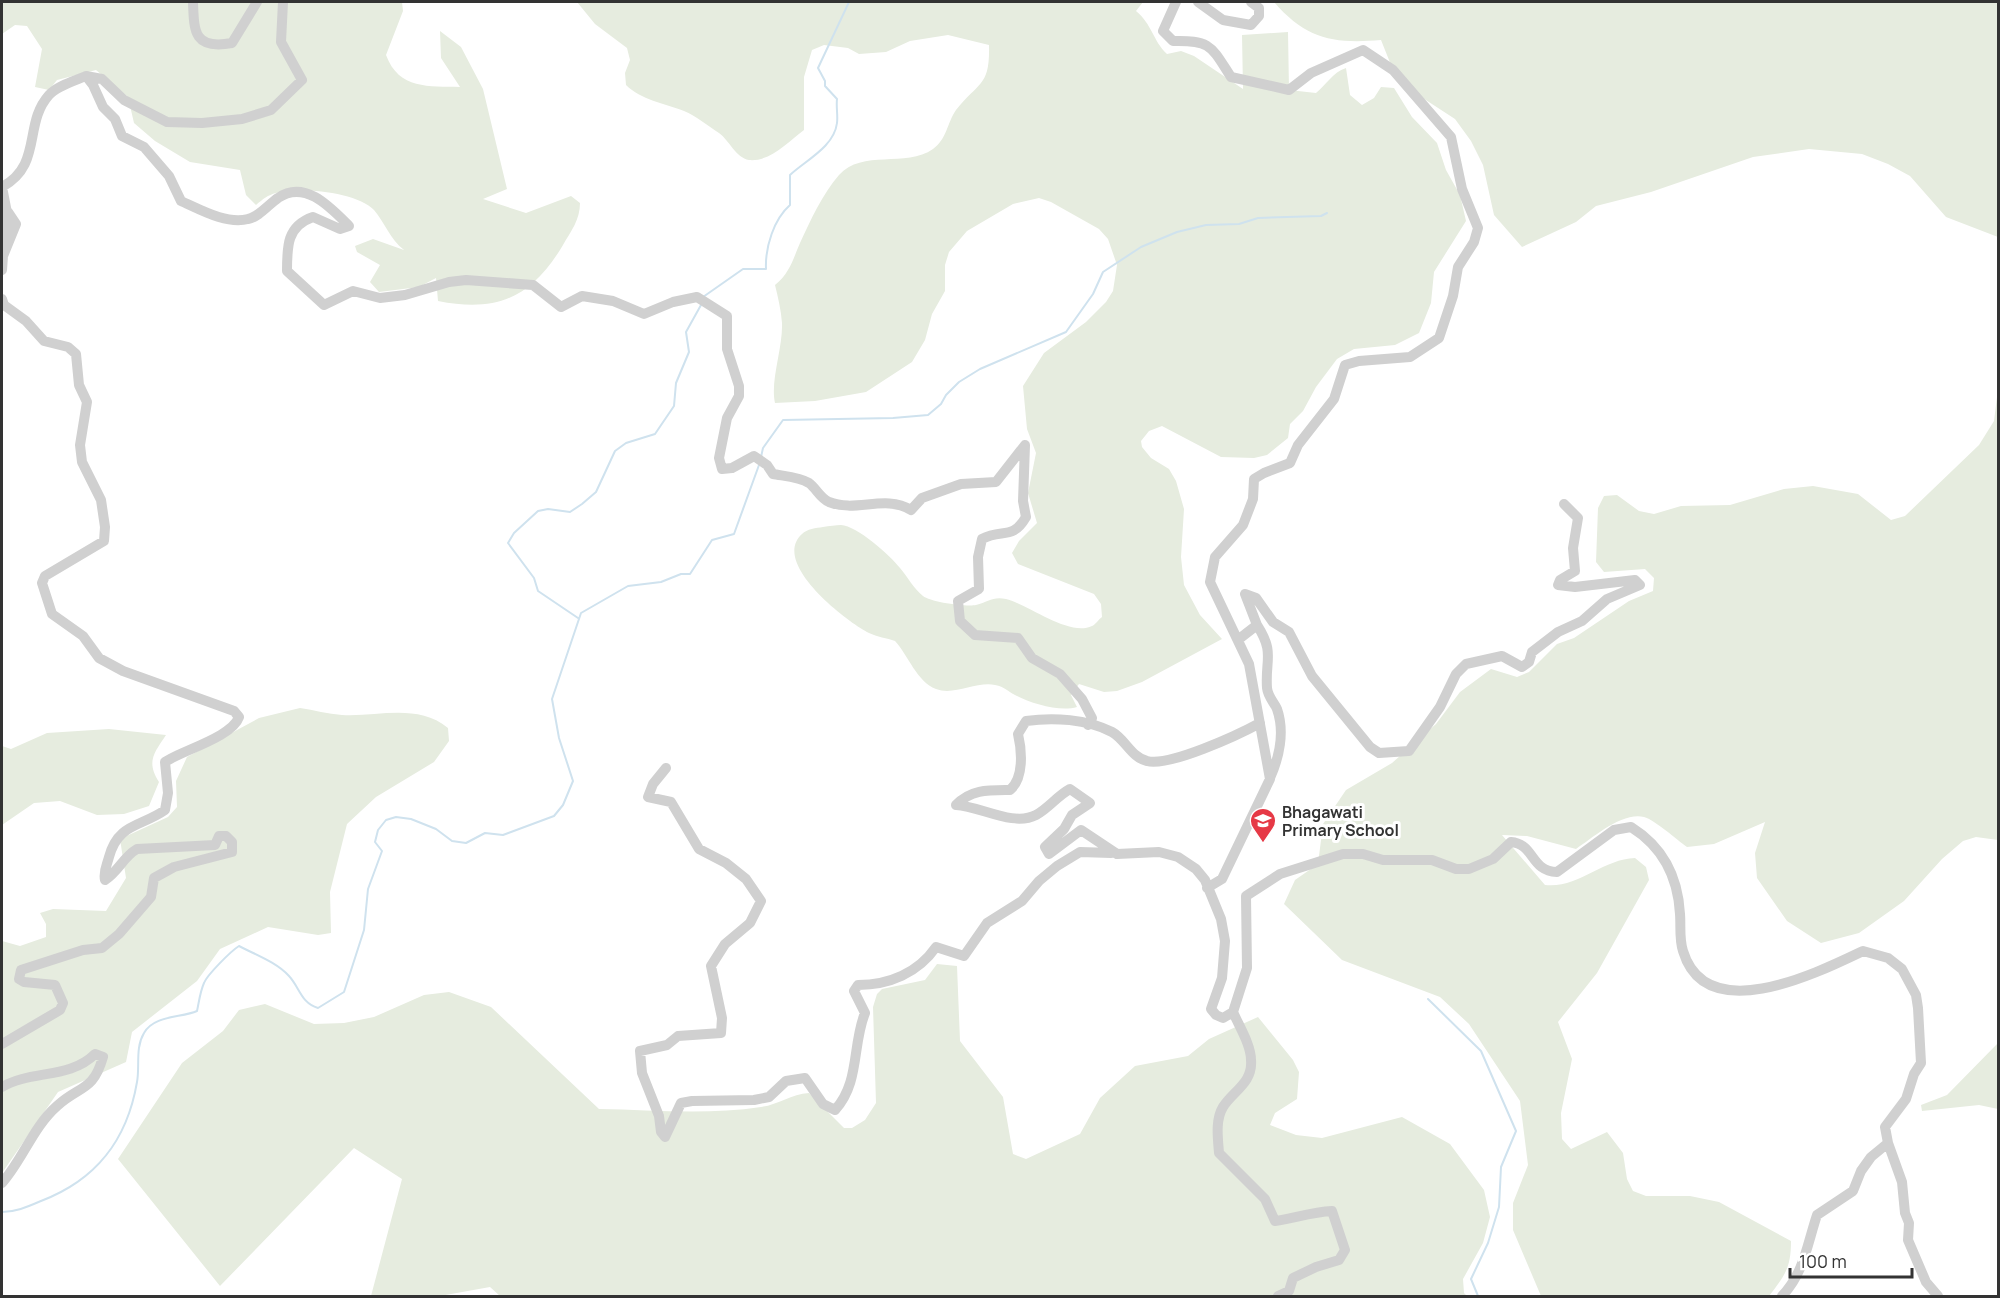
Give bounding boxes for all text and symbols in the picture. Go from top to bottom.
place label: Bhagawati Primary School [1282,801,1399,841]
school or university icon: Bhagawati Primary School [1248,806,1278,844]
scale bar [1790,1241,1912,1279]
text: 100 m [1799,1249,1847,1273]

